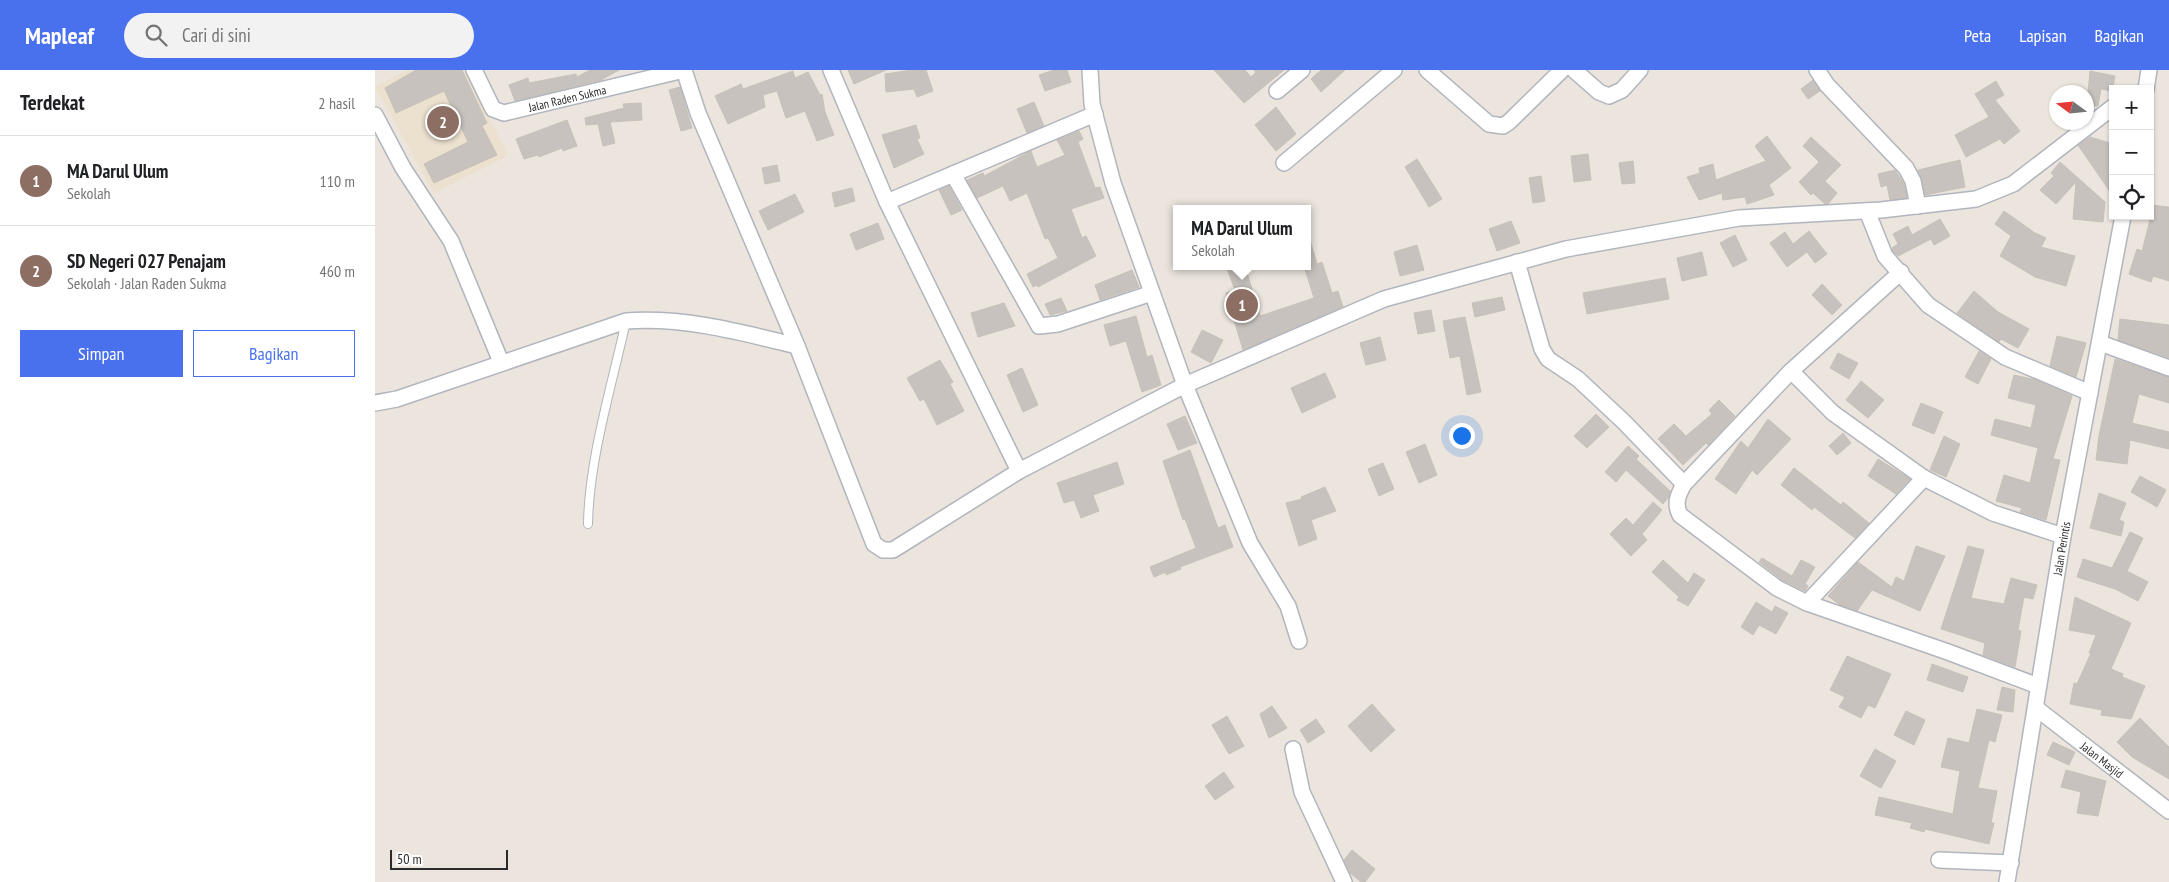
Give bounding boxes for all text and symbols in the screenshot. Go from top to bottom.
search box [124,13,474,58]
text: Mapleaf [25,20,94,51]
icon: search [142,21,170,49]
text: Cari di sini [182,23,251,47]
text: Peta [1964,24,1991,47]
text: Lapisan [2019,24,2067,47]
text: Bagikan [2095,24,2144,47]
street label: Jalan Raden Sukma [526,81,608,115]
north arrow [2049,85,2094,130]
map controls [2109,85,2154,220]
button: + [2109,85,2154,130]
text: Terdekat [20,89,85,116]
text: 2 hasil [318,93,355,113]
pin: 2 [427,103,459,141]
button: − [2109,130,2154,175]
text: MA Darul Ulum [67,159,168,183]
text: 1 [32,171,40,191]
text: 110 m [320,171,355,191]
button: locate [2109,175,2154,220]
text: Sekolah [67,183,111,203]
popup [1173,205,1311,270]
text: MA Darul Ulum [1191,216,1293,240]
text: Sekolah [1191,240,1235,260]
text: SD Negeri 027 Penajam [67,249,226,273]
text: 2 [32,261,40,281]
text: 460 m [320,261,355,281]
text: Sekolah · Jalan Raden Sukma [67,273,226,293]
pin: 1 [1226,286,1258,324]
button: Simpan [20,330,183,377]
button: Bagikan [193,330,355,377]
your location [1449,423,1475,449]
street label: Jalan Perintis [2049,520,2073,577]
street label: Jalan Masjid [2077,738,2127,781]
scale bar [390,847,507,870]
text: 50 m [397,850,422,868]

